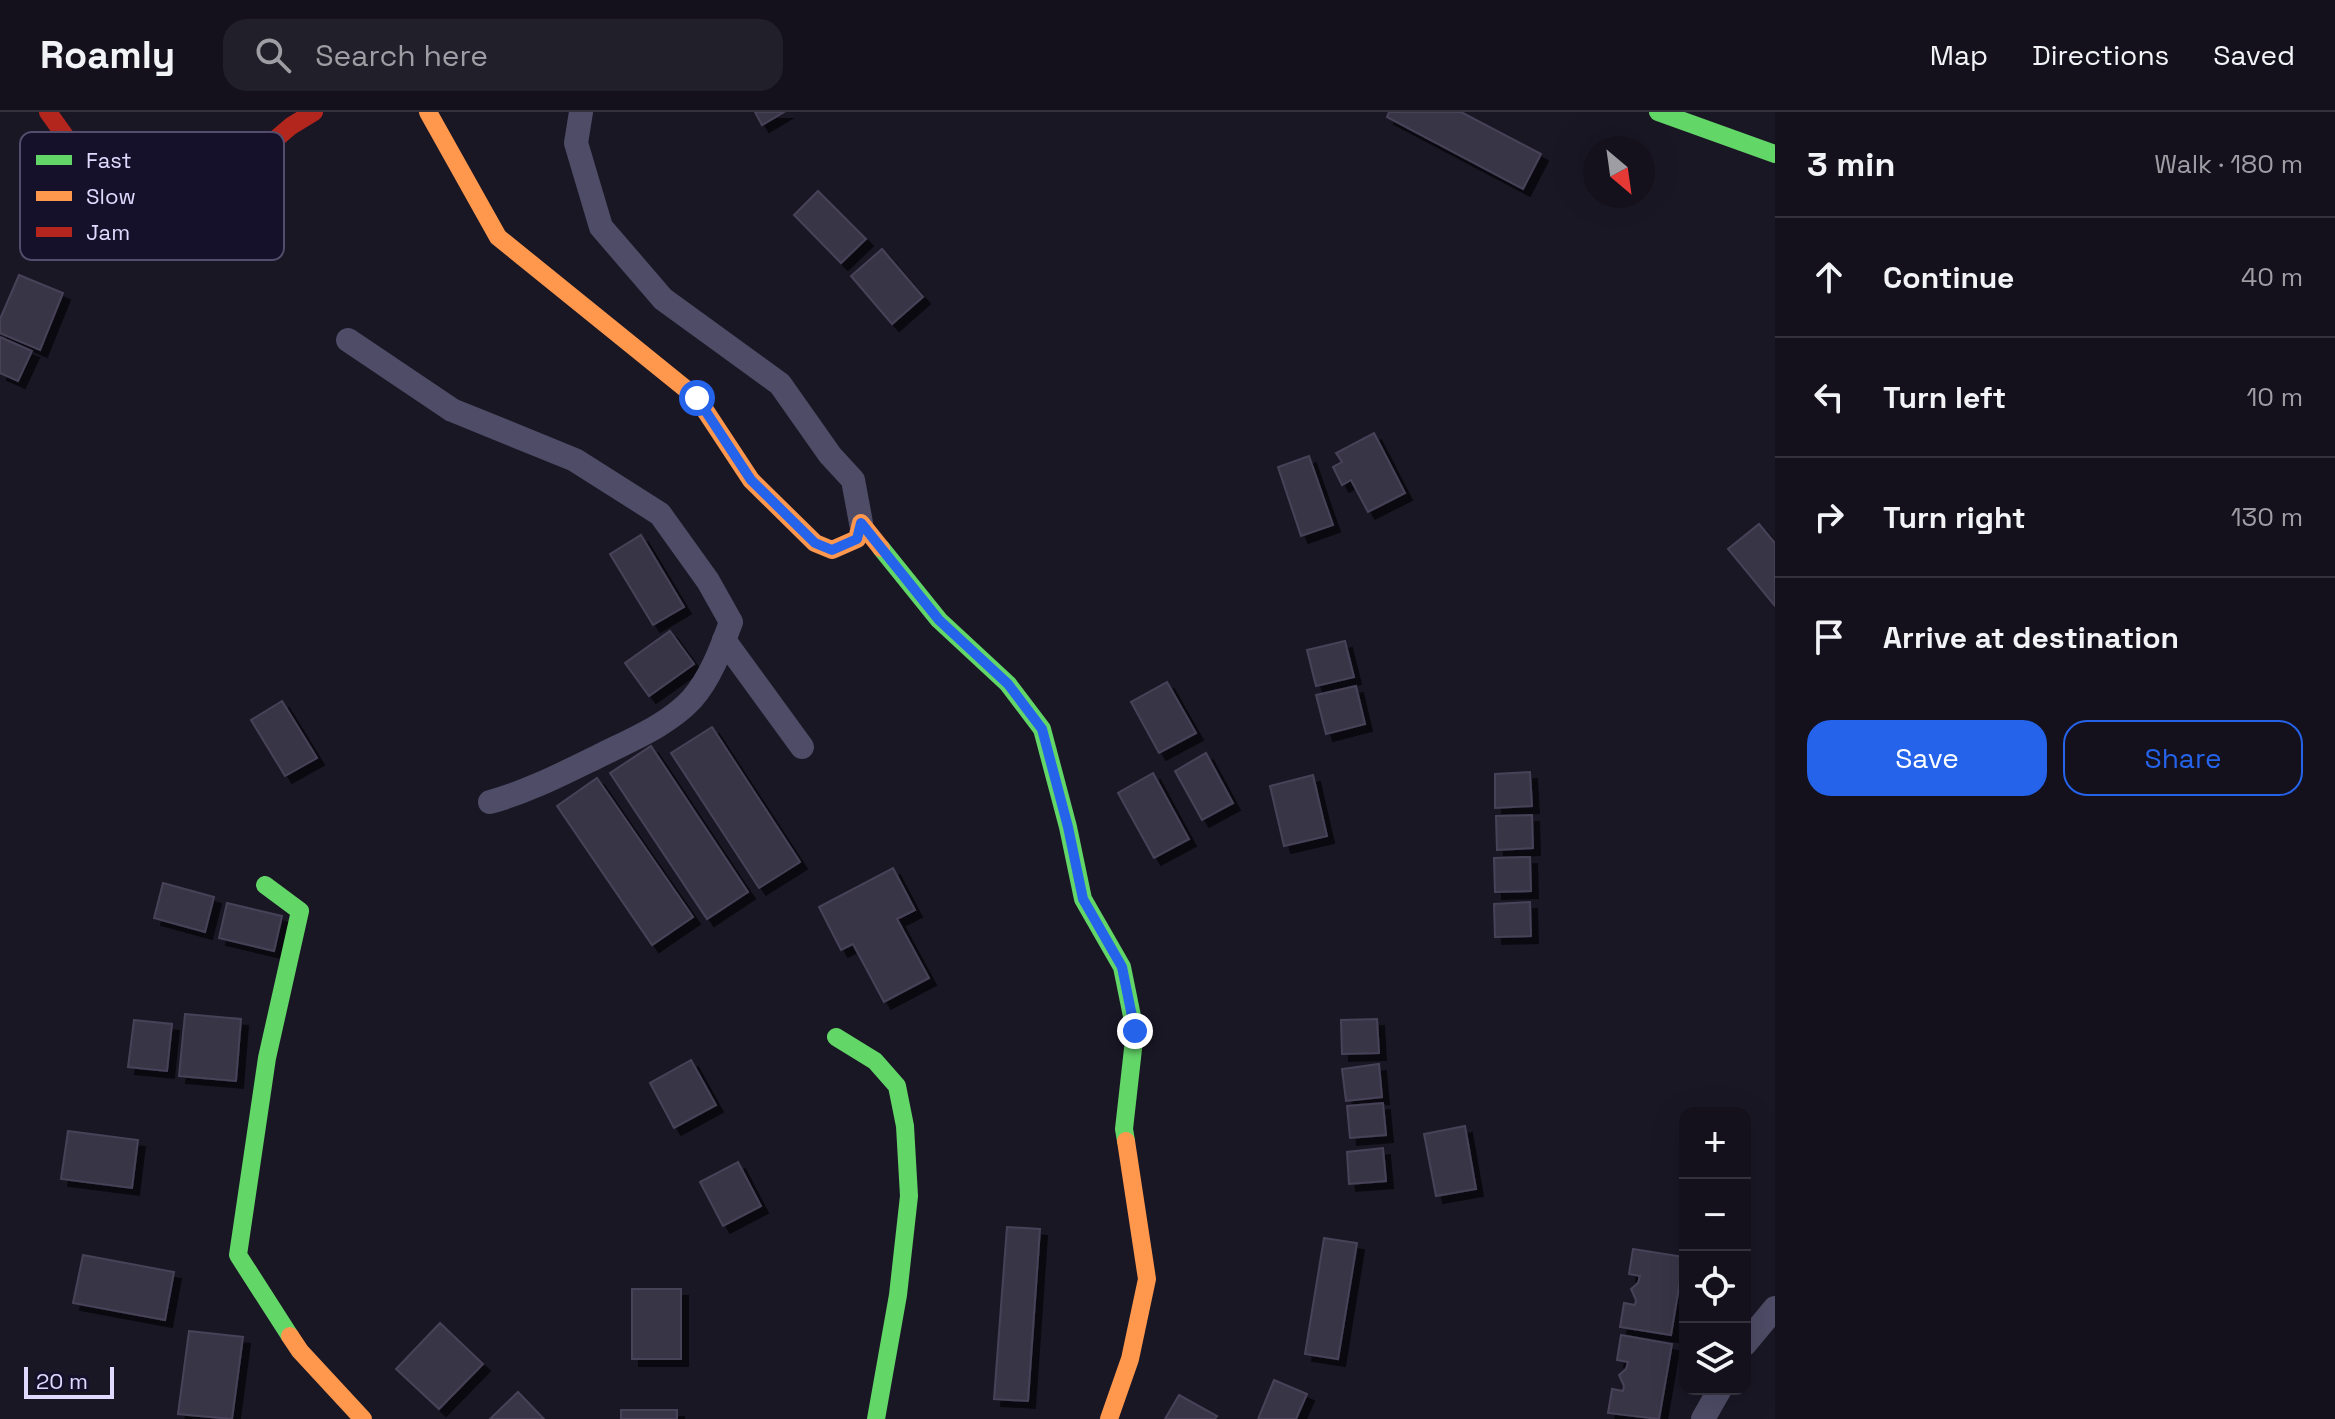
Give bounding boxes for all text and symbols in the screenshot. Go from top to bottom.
search box [223,19,783,91]
text: Roamly [40,31,175,79]
icon: search [251,33,295,77]
text: Search here [315,36,488,75]
text: Map [1930,37,1988,73]
text: Directions [2032,37,2169,73]
text: Saved [2213,37,2295,73]
legend [20,132,284,260]
north arrow [1583,136,1655,208]
text: 3 min [1807,143,1895,186]
text: Fast [86,146,132,174]
text: Walk · 180 m [2154,147,2303,181]
text: Slow [86,182,136,210]
text: Jam [86,218,130,246]
icon: ahead [1807,255,1851,299]
text: Continue [1883,258,2014,297]
text: 40 m [2241,260,2303,294]
icon: left [1807,375,1851,419]
text: Turn left [1883,378,2006,417]
route start [679,380,715,416]
text: 10 m [2246,380,2303,414]
icon: right [1807,495,1851,539]
text: Turn right [1883,498,2026,537]
text: 130 m [2231,500,2303,534]
icon: arrive [1807,615,1851,659]
text: Arrive at destination [1883,618,2179,657]
button: Save [1807,720,2047,796]
button: Share [2063,720,2303,796]
route end [1117,1013,1153,1049]
map controls [1679,1107,1751,1395]
button: + [1679,1107,1751,1179]
button: − [1679,1179,1751,1251]
button: locate [1679,1251,1751,1323]
button: layers [1679,1323,1751,1395]
scale bar [24,1363,114,1399]
text: 20 m [36,1367,88,1395]

